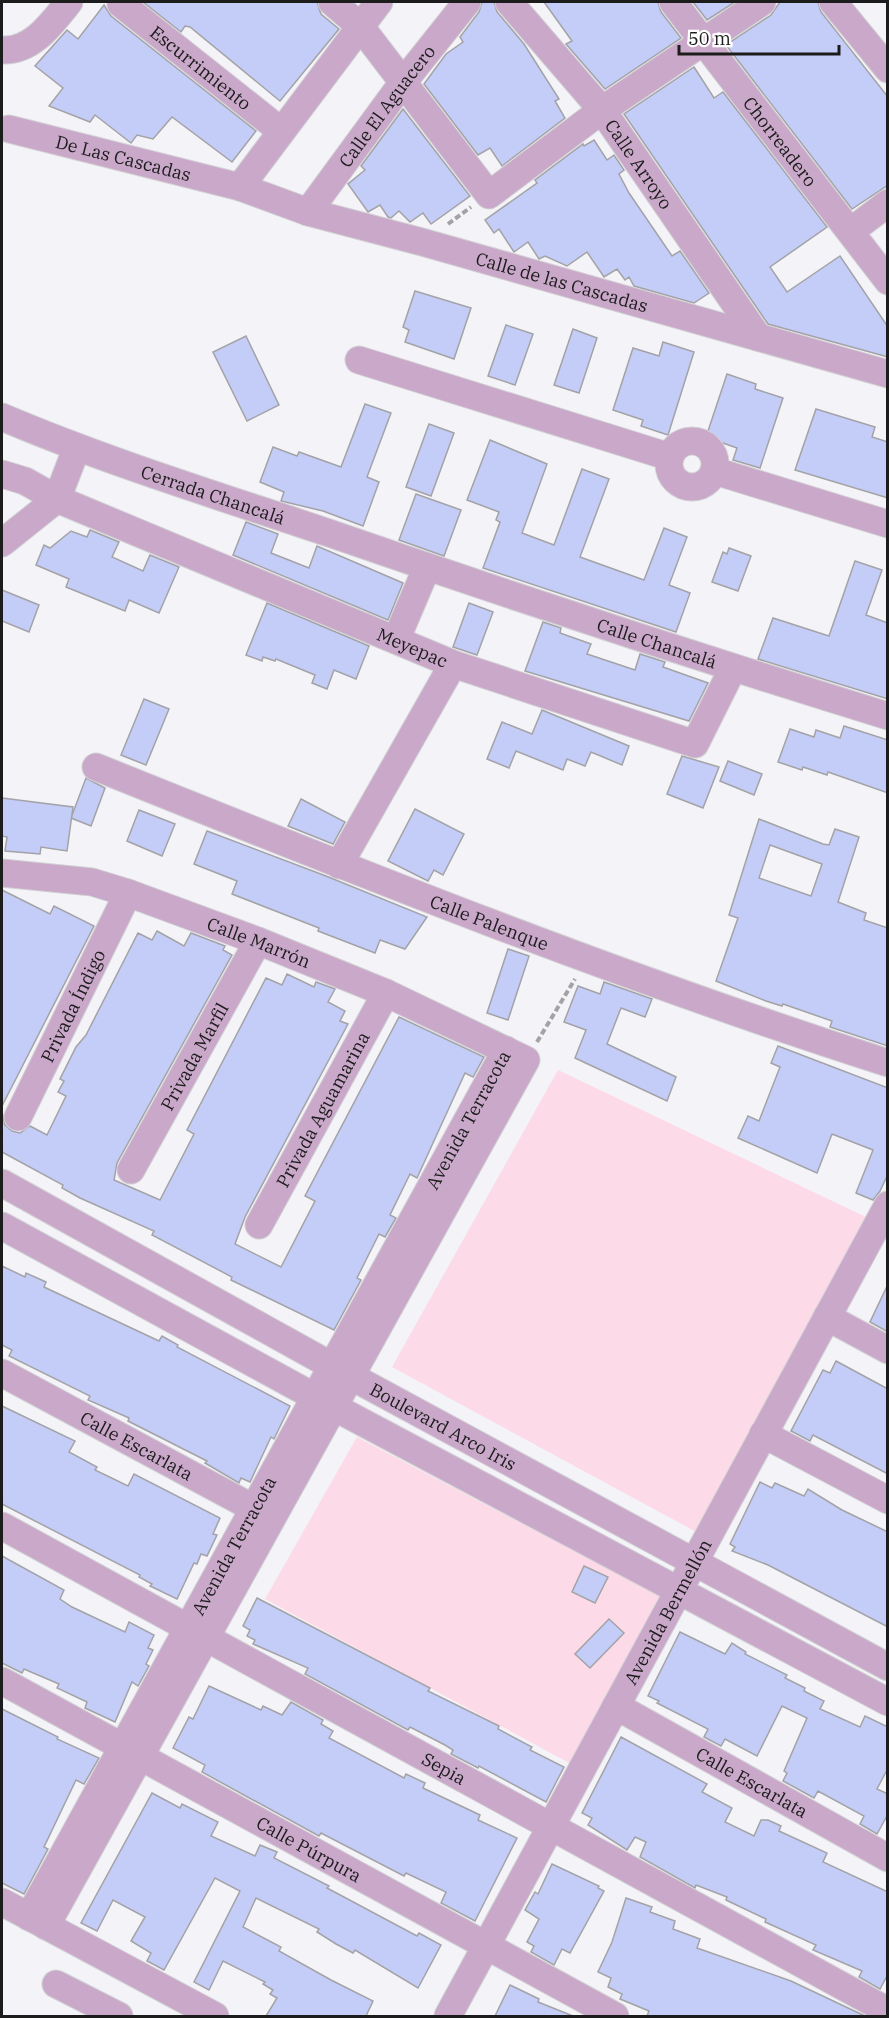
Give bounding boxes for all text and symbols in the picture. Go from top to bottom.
scale bar [679,18,840,56]
street label: Escurrimiento [146,20,256,115]
text: 50 m [688,27,731,50]
street label: Calle El Aguacero [333,40,440,172]
street label: Chorreadero [739,92,822,191]
street label: Calle Arroyo [600,115,678,213]
street label: De Las Cascadas [53,130,194,186]
street label: Calle de las Cascadas [473,246,651,317]
street label: Cerrada Chancalá [138,459,288,529]
street label: Calle Chancalá [594,613,720,673]
street label: Meyepac [374,622,452,672]
street label: Calle Palenque [427,889,552,955]
street label: Calle Marrón [204,912,314,973]
street label: Privada Índigo [35,945,110,1066]
street label: Privada Marfil [155,998,233,1114]
street label: Privada Aguamarina [271,1027,374,1191]
street label: Avenida Terracota [420,1046,515,1193]
street label: Boulevard Arco Iris [366,1377,521,1475]
street label: Calle Escarlata [76,1406,197,1485]
street label: Avenida Terracota [186,1472,281,1619]
street label: Avenida Bermellón [619,1535,716,1688]
street label: Calle Escarlata [692,1742,812,1823]
street label: Sepia [418,1747,470,1789]
street label: Calle Púrpura [253,1811,366,1887]

